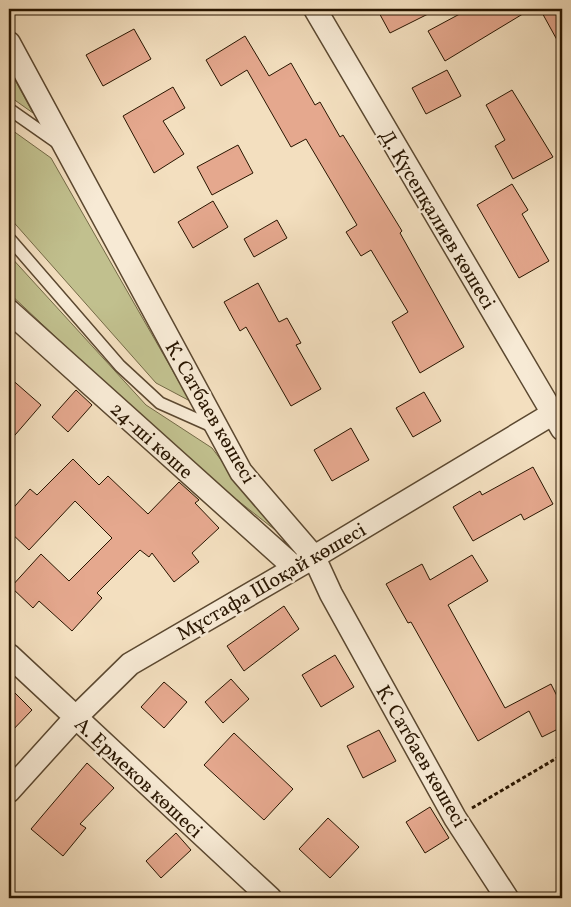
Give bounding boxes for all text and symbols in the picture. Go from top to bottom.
street label: Д. Күсепқалиев көшесі [371,125,501,315]
street label: К. Сатбаев көшесі [157,336,262,490]
street label: 24-ші көше [103,396,198,486]
street label: Мұстафа Шоқай көшесі [172,517,372,649]
street label: К. Сатбаев көшесі [368,680,473,834]
street label: А. Ермеков көшесі [67,711,208,845]

